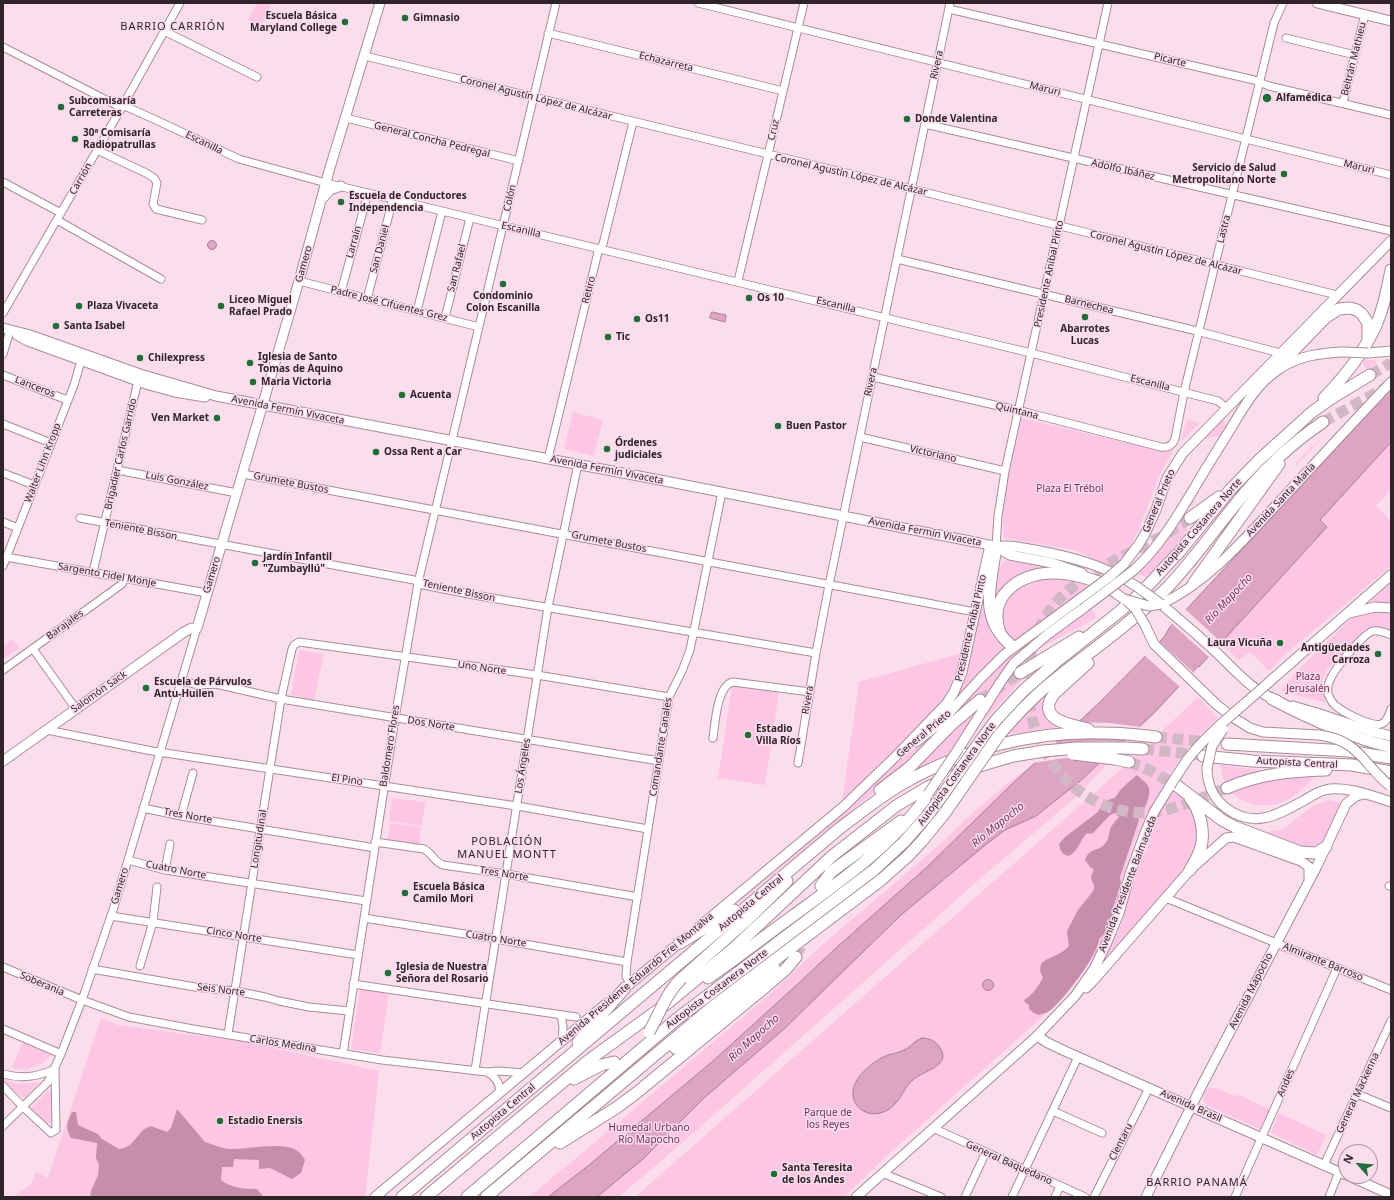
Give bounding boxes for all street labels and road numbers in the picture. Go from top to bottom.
street label: Beltrán Mathieu [1339,21,1369,97]
street label: Echazarreta [638,49,694,75]
street label: Rivera [928,50,946,80]
street label: Picarte [1153,51,1187,69]
street label: Coronel Agustín López de Alcázar [459,73,613,123]
street label: Maruri [1028,79,1062,99]
street label: Cruz [766,118,782,142]
street label: General Concha Pedregal [373,120,491,160]
street label: Escanilla [183,129,225,157]
street label: Coronel Agustín López de Alcázar [773,152,929,198]
street label: Adolfo Ibáñez [1090,157,1156,183]
street label: Maruri [1342,157,1376,177]
street label: Carrión [67,161,95,197]
street label: Colón [501,183,519,213]
street label: Lastra [1215,214,1233,244]
street label: Presidente Aníbal Pinto [1032,219,1066,329]
street label: Escanilla [500,220,542,240]
street label: San Daniel [368,223,392,275]
street label: Larraín [344,224,364,260]
street label: Coronel Agustín López de Alcázar [1089,228,1243,278]
street label: San Rafael [445,243,469,293]
street label: Gamero [293,244,315,284]
street label: Retiro [580,275,598,305]
street label: Padre José Cifuentes Grez [329,284,449,324]
street label: Barnechea [1063,293,1115,317]
street label: Escanilla [815,294,857,316]
street label: Rivera [862,367,880,397]
street label: Escanilla [1129,372,1171,394]
street label: Lanceros [13,374,57,400]
street label: Avenida Fermín Vivaceta [230,393,346,427]
street label: Brigadier Carlos Garrido [102,397,140,511]
street label: Quintana [994,400,1040,422]
street label: Walter Lihn Kropp [22,421,64,505]
street label: Victoriano [908,443,958,465]
street label: Avenida Fermín Vivaceta [549,453,665,487]
street label: Avenida Santa María [1244,461,1318,539]
street label: General Prieto [1140,468,1178,534]
street label: Luis González [144,469,210,493]
street label: Grumete Bustos [252,470,330,496]
street label: Autopista Costanera Norte [1153,476,1245,578]
street label: Avenida Fermín Vivaceta [867,515,983,549]
street label: Teniente Bisson [104,517,178,543]
street label: Grumete Bustos [570,529,648,555]
street label: Gamero [201,555,223,595]
street label: Sargento Fidel Monje [57,560,157,590]
street label: Presidente Aníbal Pinto [953,573,989,683]
street label: Teniente Bisson [422,577,496,605]
street label: Barajales [44,608,86,642]
street label: Uno Norte [457,659,507,677]
street label: Salomón Sack [69,668,129,716]
street label: Rivera [800,685,816,715]
street label: Comandante Canales [647,697,675,797]
street label: Baldomero Flores [378,704,402,788]
street label: General Prieto [894,708,954,760]
street label: Dos Norte [406,714,456,734]
street label: Autopista Costanera Norte [915,720,999,828]
street label: Los Ángeles [513,737,533,795]
street label: Autopista Central [1256,755,1338,771]
street label: El Pino [331,772,363,788]
street label: Tres Norte [163,806,213,826]
street label: Longitudinal [248,809,270,869]
street label: Avenida Presidente Balmaceda [1096,814,1160,954]
street label: Cuatro Norte [145,858,207,882]
street label: Tres Norte [479,864,529,884]
street label: Gamero [109,866,131,906]
street label: Autopista Central [716,872,786,934]
street label: Avenida Presidente Eduardo Frei Montalva [556,910,716,1048]
street label: Cinco Norte [206,925,262,945]
street label: Cuatro Norte [465,928,527,950]
street label: Almirante Barroso [1281,940,1365,984]
street label: Autopista Costanera Norte [663,947,771,1031]
street label: Avenida Mapocho [1227,951,1275,1031]
street label: Soberanía [18,969,66,999]
street label: Seis Norte [196,981,246,999]
street label: Carlos Medina [249,1033,317,1055]
street label: General Mackenna [1334,1051,1382,1135]
street label: Andes [1275,1067,1297,1099]
street label: Autopista Central [468,1081,538,1143]
street label: Avenida Brasil [1158,1087,1224,1125]
street label: Clentaru [1107,1121,1135,1163]
street label: General Baquedano [964,1138,1054,1188]

